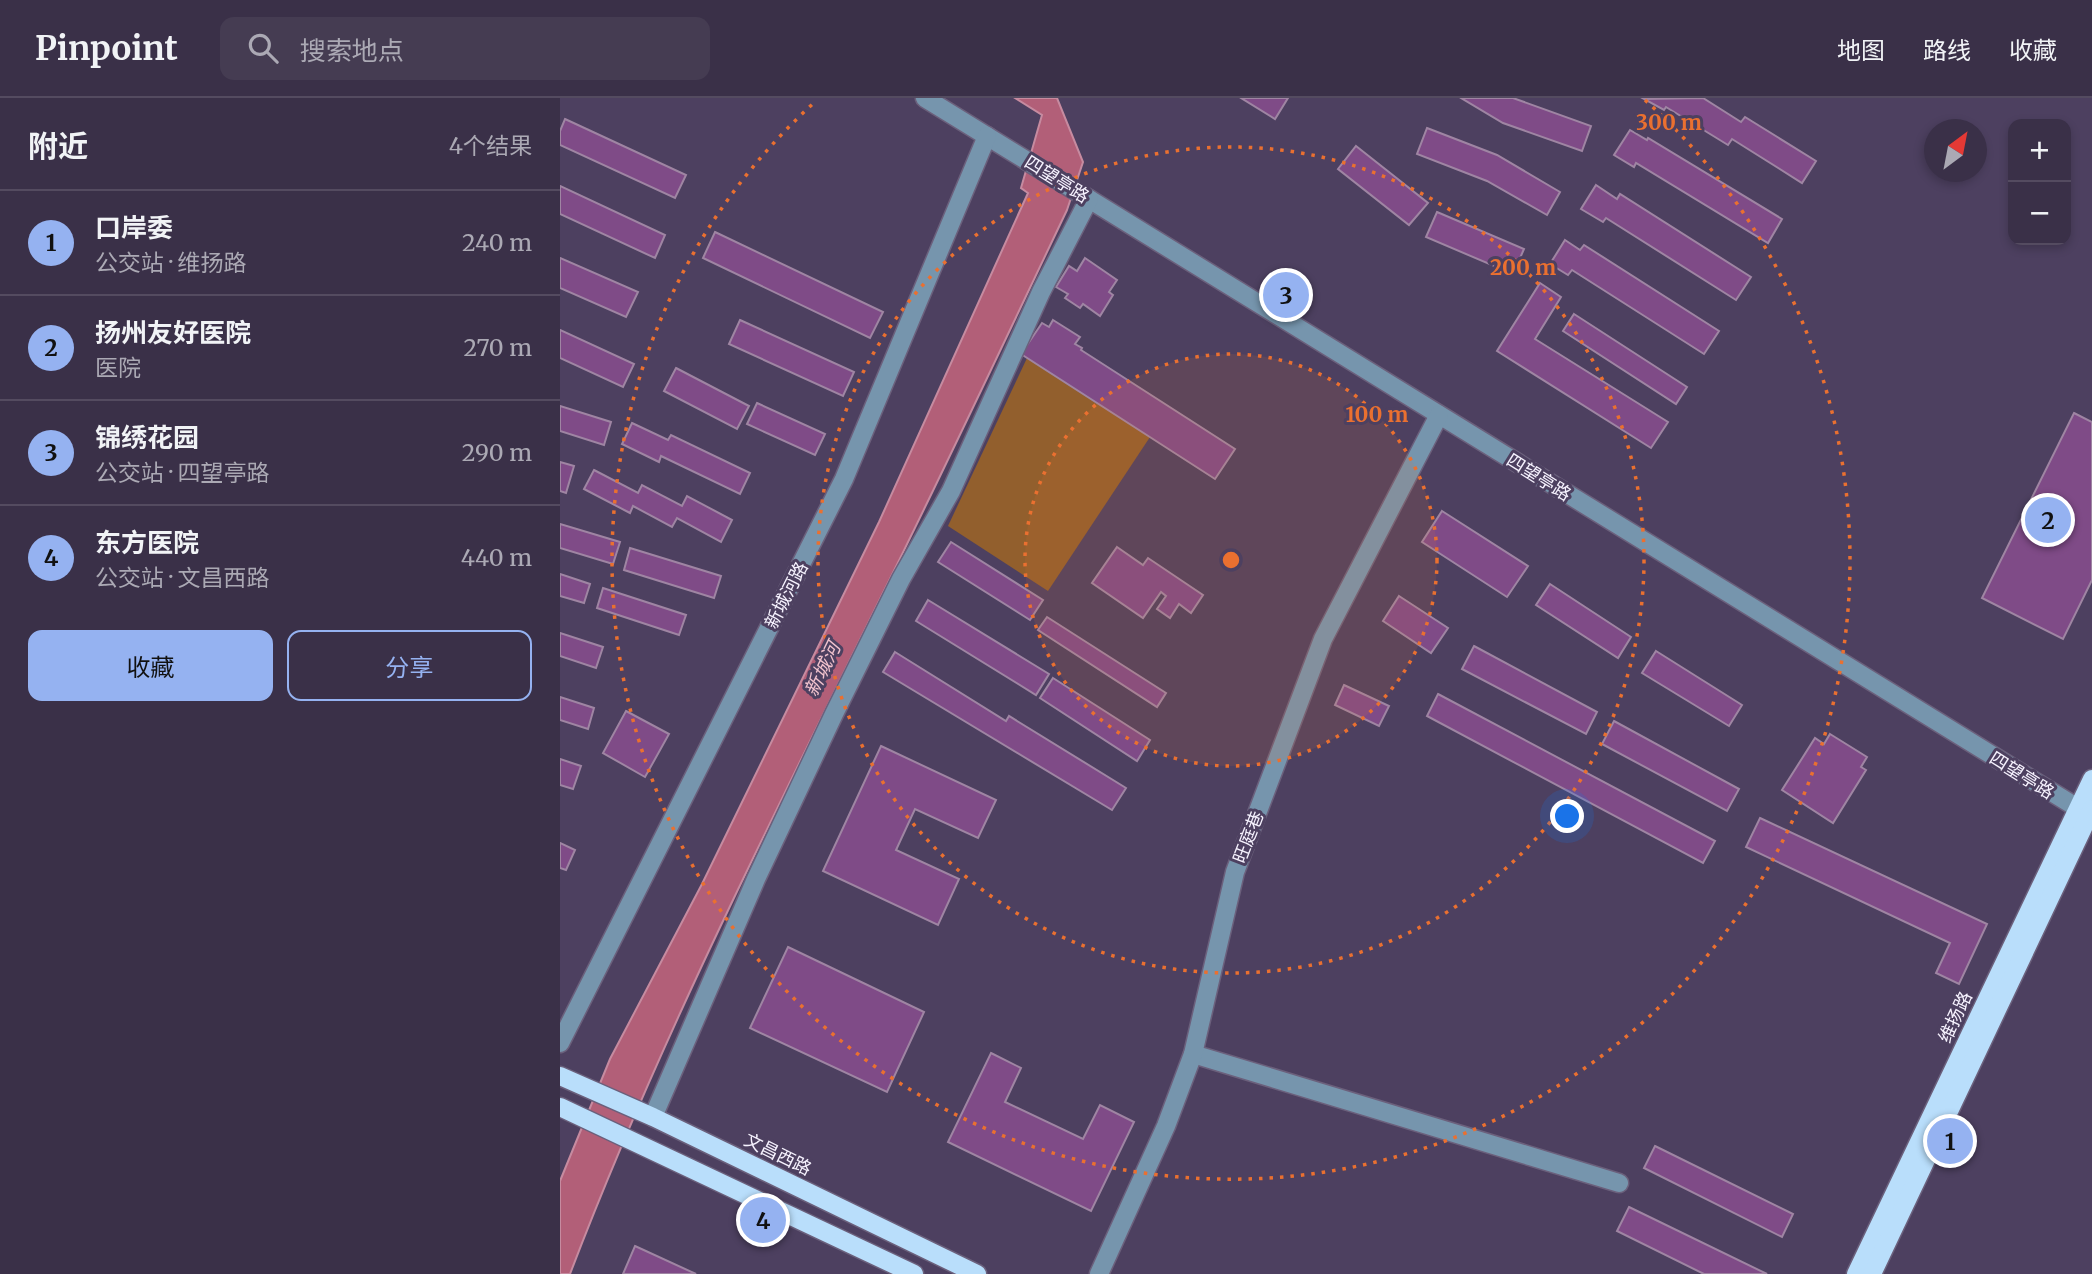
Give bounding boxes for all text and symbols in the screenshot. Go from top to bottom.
search box [220,17,710,80]
text: Pinpoint [35,28,178,69]
icon: search [244,29,282,67]
text: 搜索地点 [300,34,404,67]
text: 地图 [1837,35,1885,66]
text: 路线 [1923,35,1971,66]
text: 收藏 [2009,35,2057,66]
text: 300 m [1636,109,1702,136]
north arrow [1924,119,1987,182]
map controls [2008,119,2071,245]
button: + [2008,119,2071,182]
text: 附近 [28,127,88,165]
text: 4个结果 [449,131,532,160]
street label: 四望亭路 [1020,150,1094,208]
button: − [2008,182,2071,245]
text: 口岸委 [95,211,173,244]
text: 1 [46,228,56,257]
text: 240 m [462,228,532,257]
text: 公交站 · 维扬路 [95,248,247,277]
text: 200 m [1490,254,1556,281]
pin: 3 [1263,269,1309,321]
text: 扬州友好医院 [95,316,251,349]
text: 2 [44,333,58,362]
text: 270 m [464,333,532,362]
text: 医院 [95,353,141,382]
text: 100 m [1346,401,1408,428]
text: 锦绣花园 [95,421,199,454]
text: 3 [44,438,58,467]
text: 290 m [462,438,532,467]
street label: 四望亭路 [1502,448,1576,506]
text: 公交站 · 四望亭路 [95,458,270,487]
pin: 2 [2025,494,2071,546]
text: 东方医院 [95,526,199,559]
text: 4 [44,543,58,572]
text: 440 m [461,543,532,572]
centre of rings [1219,548,1243,572]
street label: 新城河路 [759,558,813,632]
text: 公交站 · 文昌西路 [95,563,270,592]
button: 收藏 [28,630,273,701]
button: 分享 [287,630,532,701]
water label: 新城河 [799,635,847,700]
street label: 四望亭路 [1985,746,2059,804]
your location [1550,799,1584,833]
street label: 旺庭巷 [1228,808,1268,866]
street label: 维扬路 [1933,988,1977,1046]
pin: 1 [1927,1115,1973,1167]
street label: 文昌西路 [741,1128,815,1180]
pin: 4 [740,1194,786,1246]

